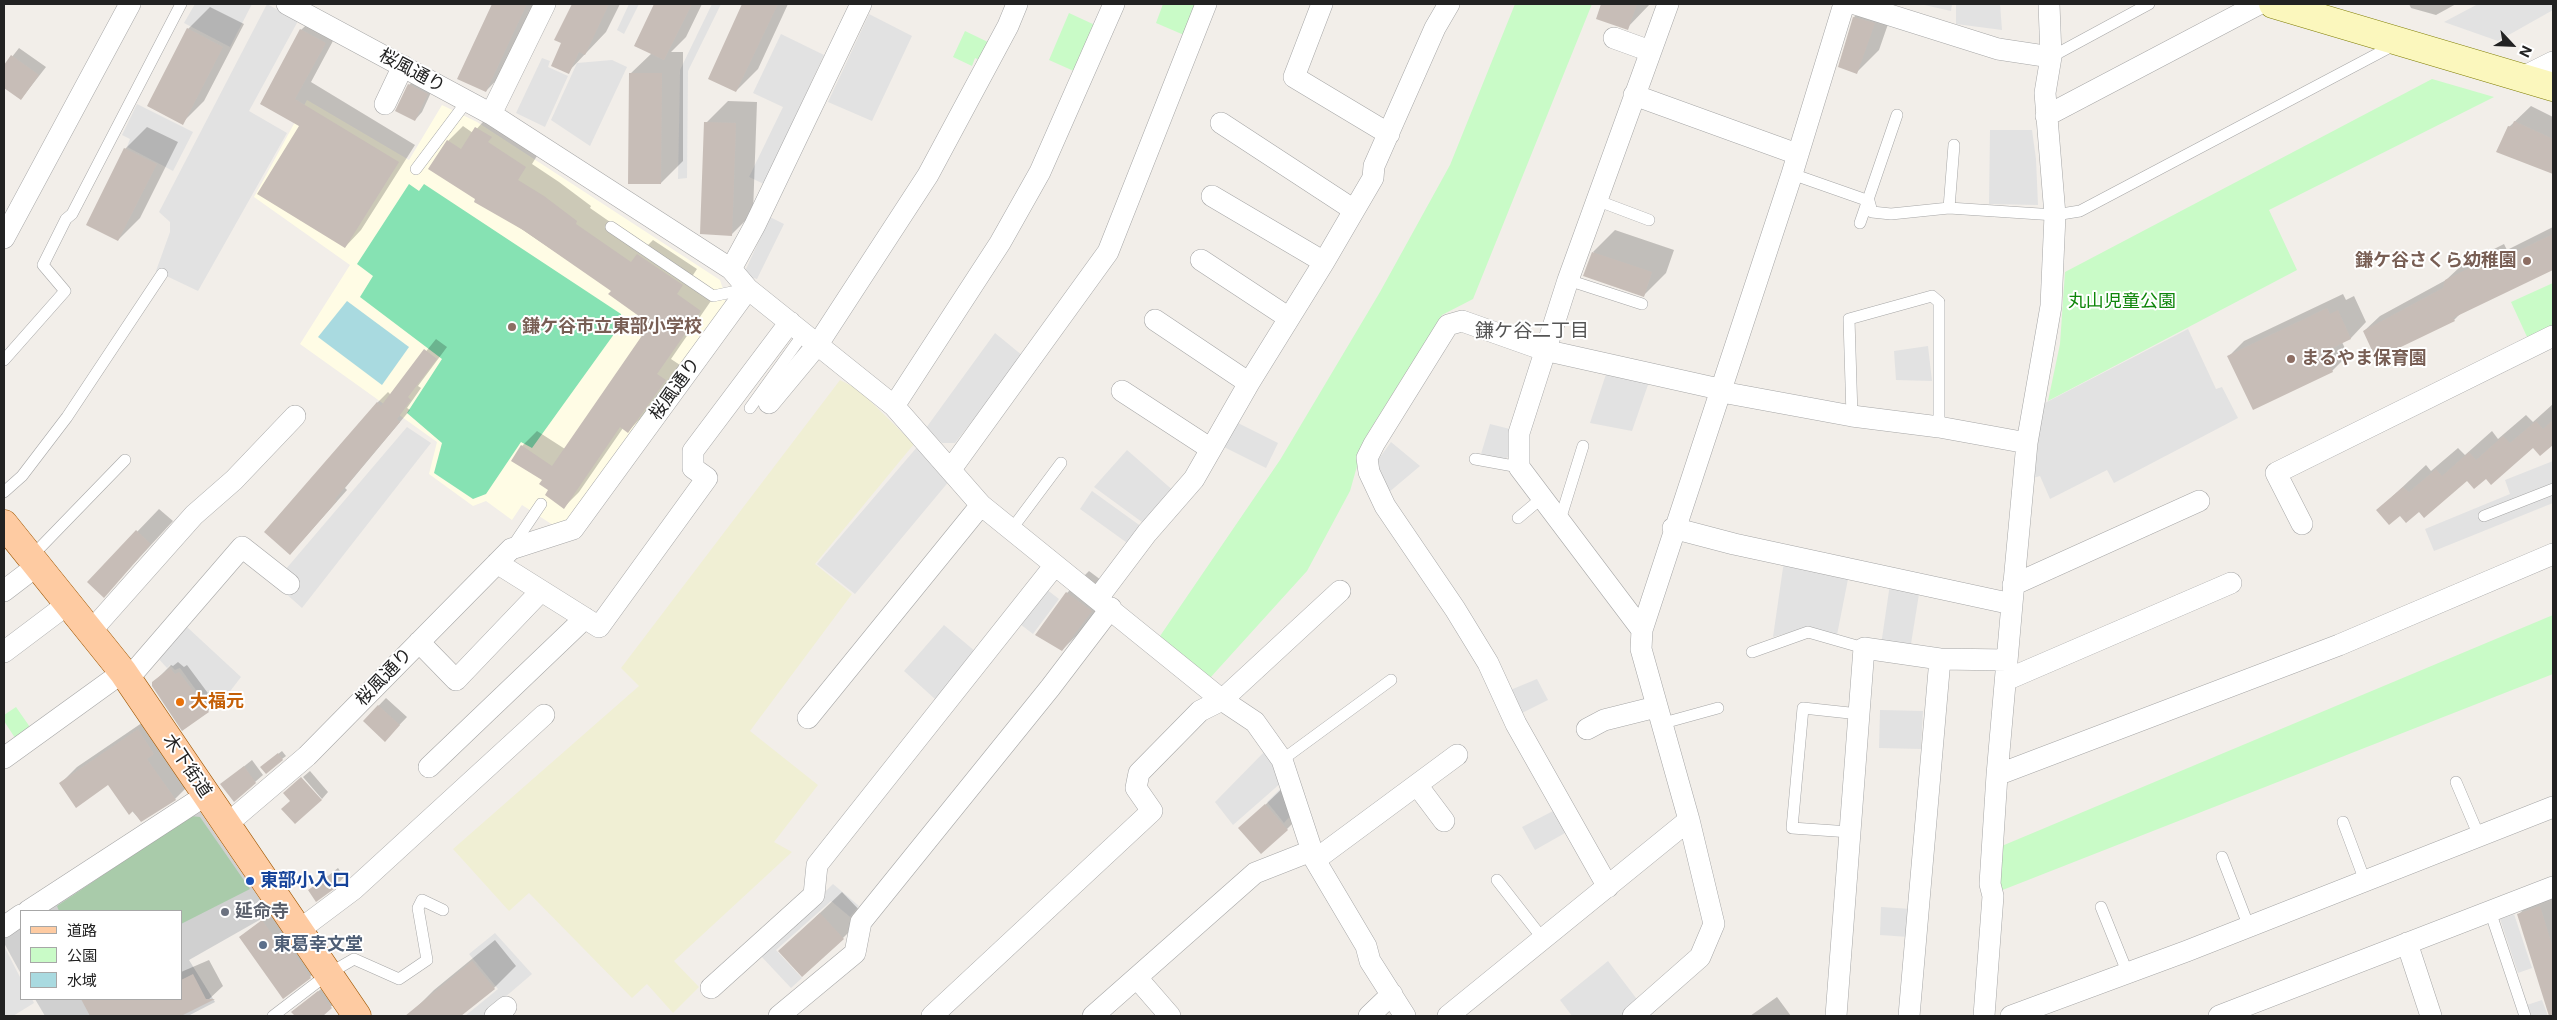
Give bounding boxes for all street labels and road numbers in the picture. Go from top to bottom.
street label: 桜風通り [375,45,449,97]
street label: 桜風通り [645,354,705,424]
street label: 桜風通り [351,644,417,710]
street label: 木下街道 [158,730,216,802]

